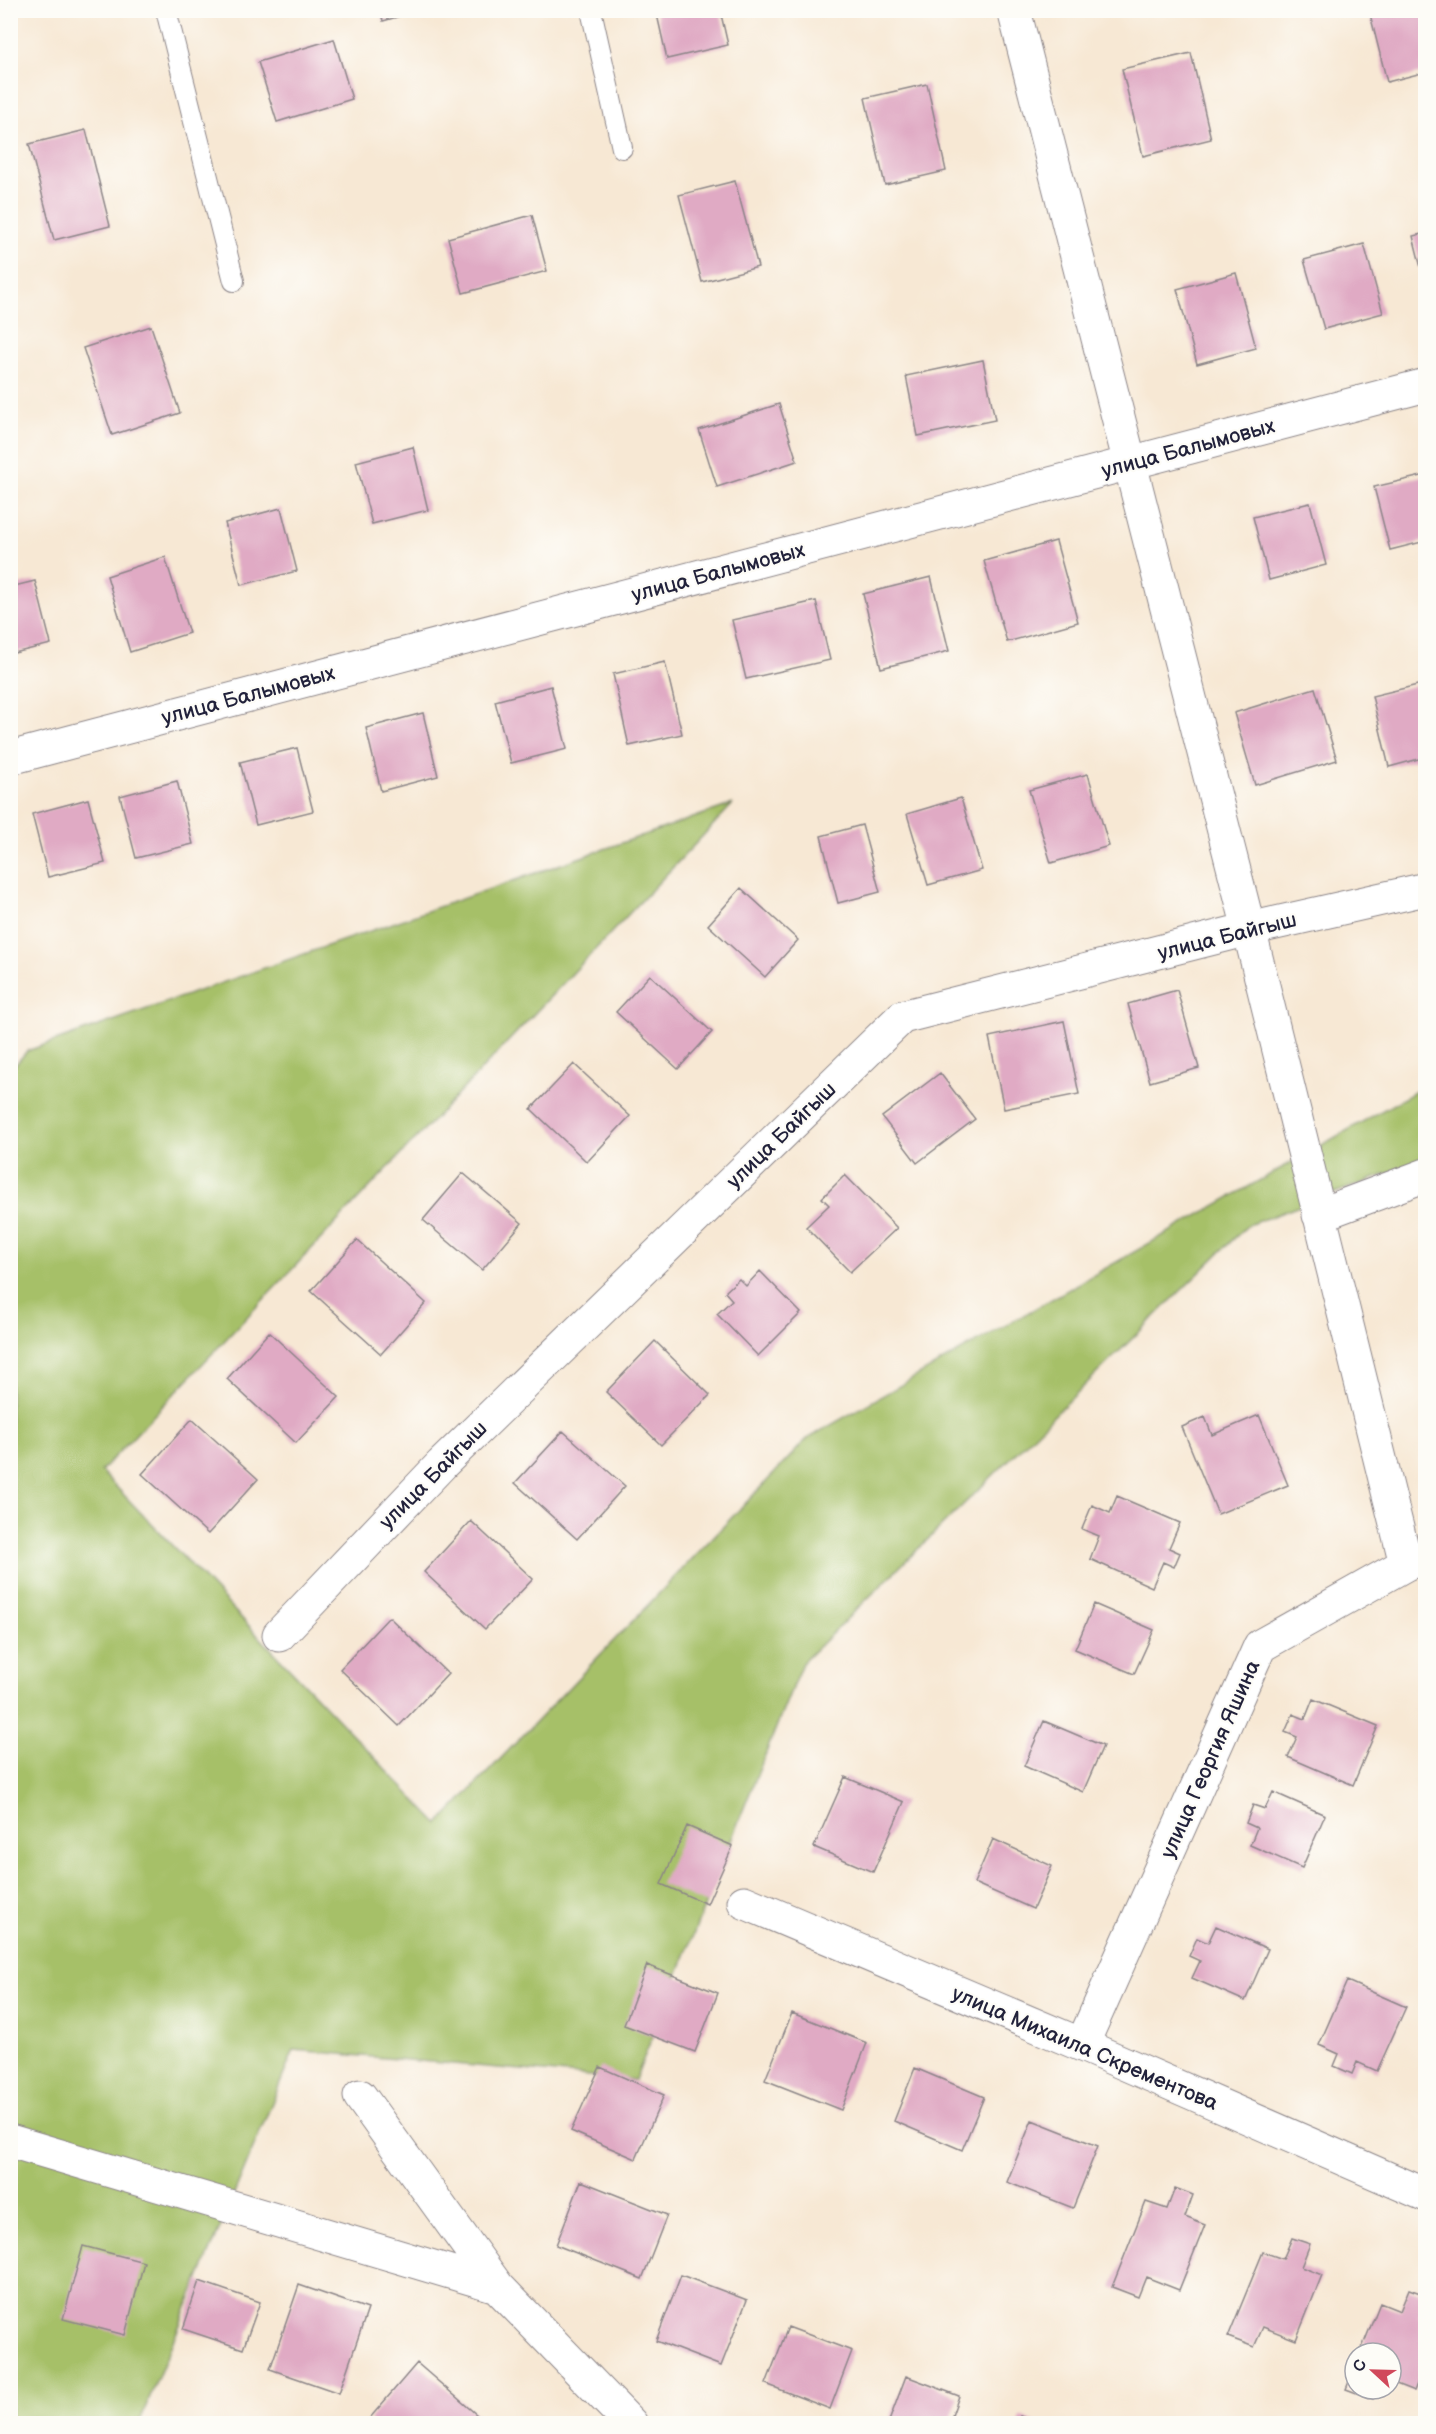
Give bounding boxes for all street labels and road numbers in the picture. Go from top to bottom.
street label: улица Балымовых [1099,413,1278,484]
street label: улица Балымовых [629,537,808,608]
street label: улица Балымовых [159,660,338,731]
street label: улица Байгыш [1155,907,1299,966]
street label: улица Байгыш [722,1077,841,1194]
street label: улица Байгыш [374,1416,492,1534]
street label: улица Георгия Яшина [1156,1656,1266,1862]
street label: улица Михаила Скрементова [948,1981,1222,2116]

